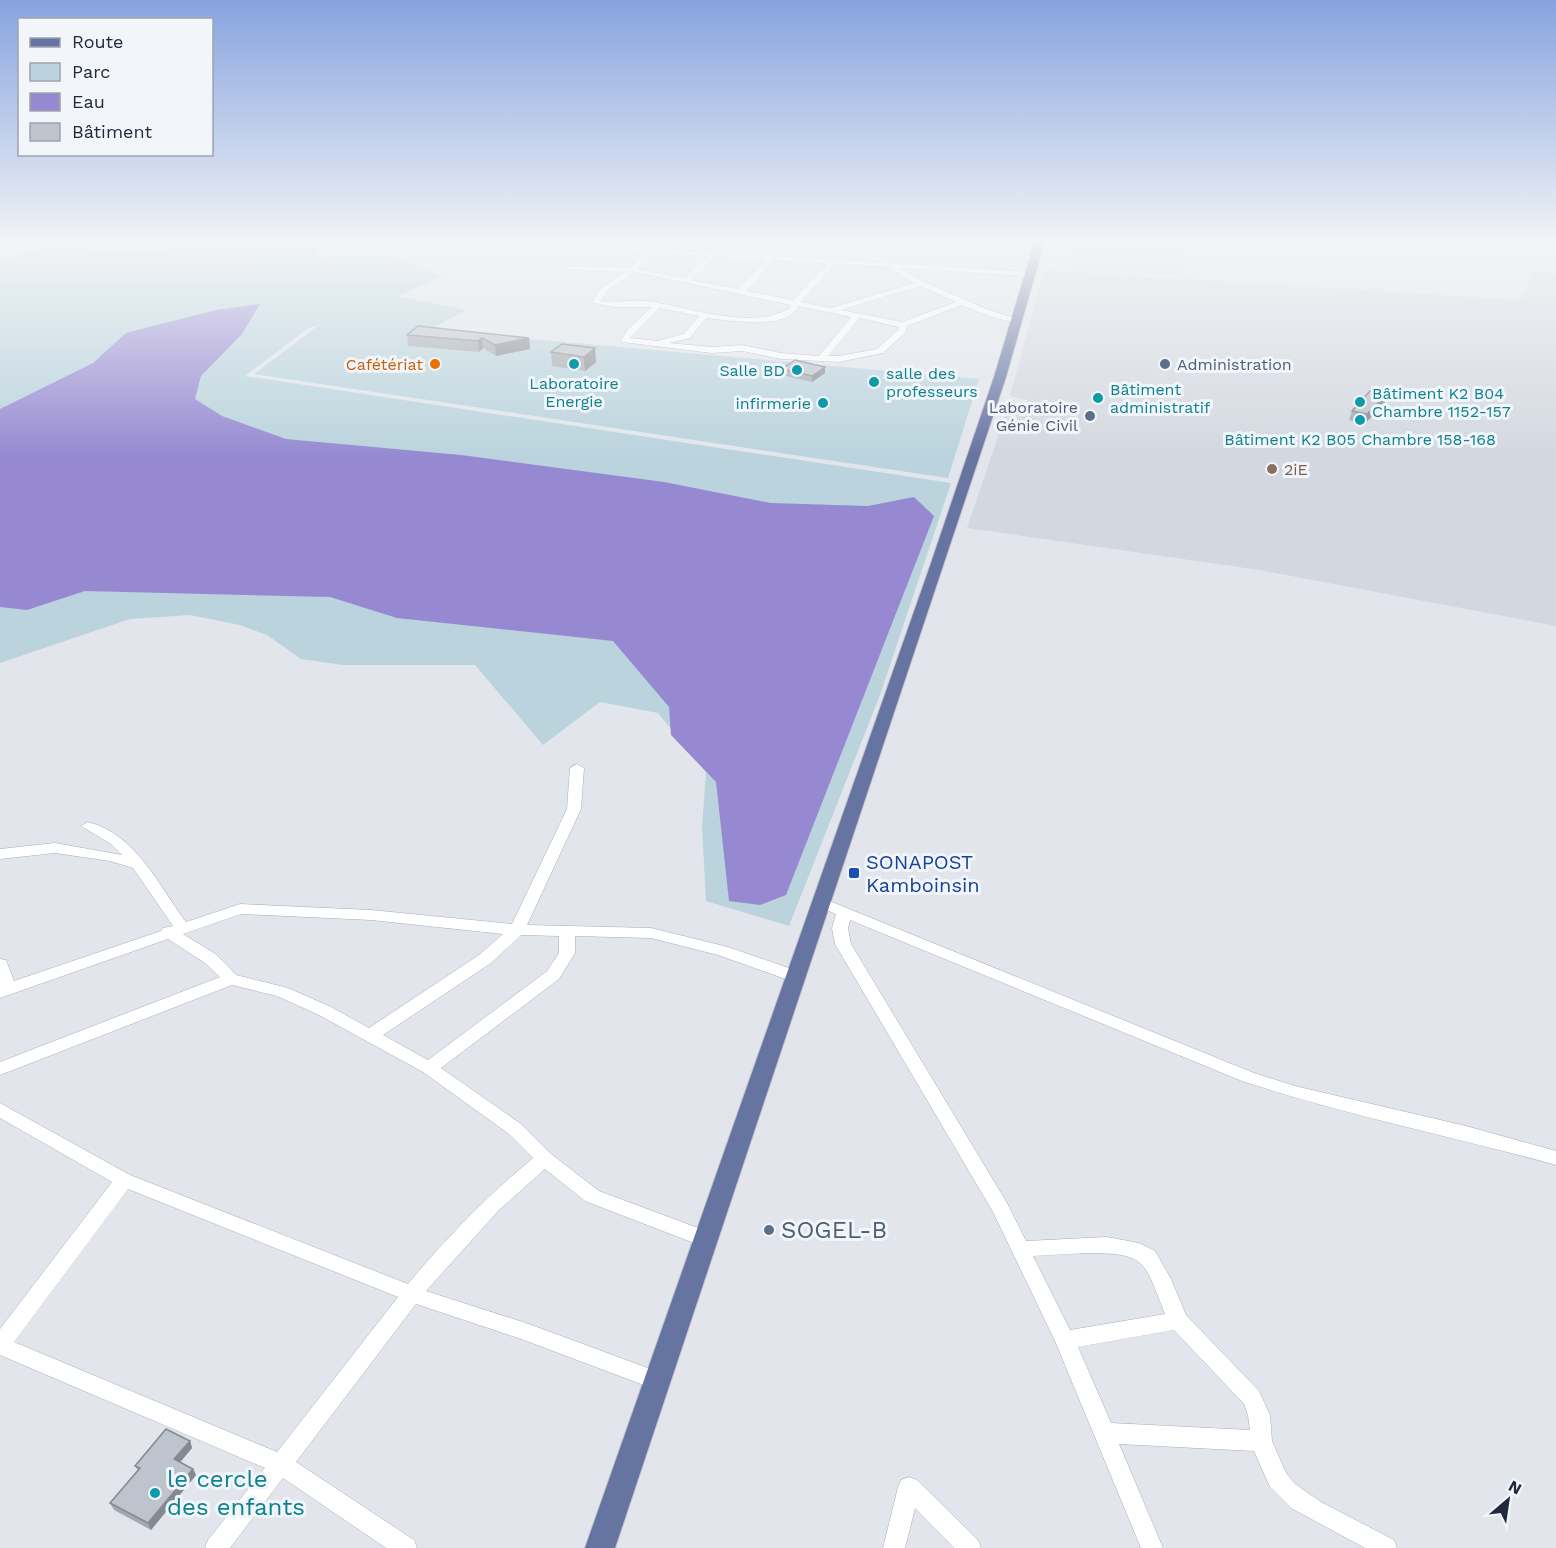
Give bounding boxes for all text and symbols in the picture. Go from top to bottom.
legend [18,18,213,156]
text: Route [72,31,124,52]
text: Parc [72,61,110,82]
text: Eau [72,91,105,112]
text: Bâtiment [72,121,152,142]
place label: Cafétériat [346,355,423,374]
place label: Administration [1177,355,1292,374]
marker: Cafétériat [428,357,442,371]
marker: Laboratoire Energie [567,357,581,371]
marker: Administration [1158,357,1172,371]
place label: Salle BD [719,361,785,380]
marker: Salle BD [790,363,804,377]
place label: salle des professeurs [886,364,978,401]
place label: Laboratoire Energie [529,374,619,411]
marker: salle des professeurs [867,375,881,389]
place label: Bâtiment administratif [1110,380,1211,417]
place label: Bâtiment K2 B04 Chambre 1152-157 [1372,384,1511,421]
marker: Bâtiment administratif [1091,391,1105,405]
place label: infirmerie [735,394,811,413]
marker: Bâtiment K2 B04 Chambre 1152-157 [1353,395,1367,409]
marker: infirmerie [816,396,830,410]
place label: Laboratoire Génie Civil [989,398,1078,435]
marker: Laboratoire Génie Civil [1083,409,1097,423]
marker: Bâtiment K2 B05 Chambre 158-168 [1353,413,1367,427]
place label: Bâtiment K2 B05 Chambre 158-168 [1224,430,1496,449]
place label: 2iE [1284,460,1308,479]
marker: 2iE [1265,462,1279,476]
place label: SONAPOST Kamboinsin [866,850,980,897]
marker: SONAPOST Kamboinsin [847,866,861,880]
place label: SOGEL-B [781,1216,887,1244]
marker: SOGEL-B [762,1223,776,1237]
place label: le cercle des enfants [167,1465,305,1521]
north arrow [1478,1470,1538,1530]
text: N [1505,1476,1525,1499]
marker: le cercle des enfants [148,1486,162,1500]

